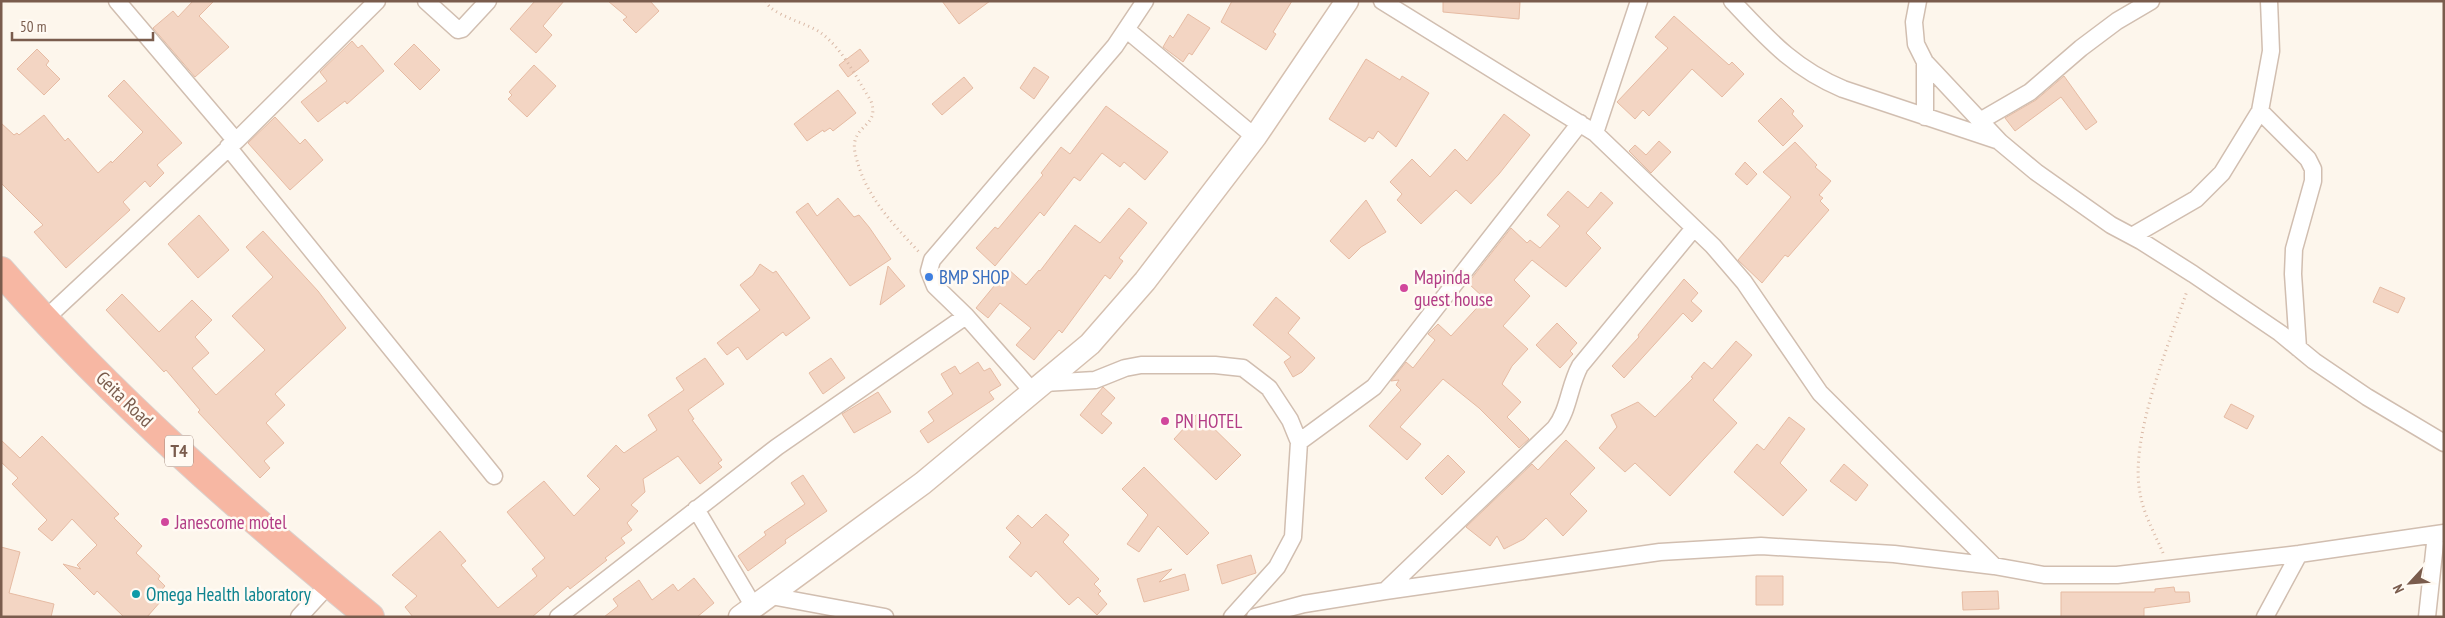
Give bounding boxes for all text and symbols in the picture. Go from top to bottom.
scale bar [12,10,154,42]
text: 50 m [20,17,46,36]
place label: BMP SHOP [939,265,1010,289]
place label: Mapinda guest house [1414,265,1493,311]
marker: BMP SHOP [923,271,935,283]
marker: Mapinda guest house [1398,282,1410,294]
street label: Geita Road [91,366,159,432]
place label: PN HOTEL [1175,409,1242,433]
marker: PN HOTEL [1159,415,1171,427]
road number: T4 [165,436,193,466]
place label: Janescome motel [174,510,287,534]
marker: Janescome motel [159,516,171,528]
north arrow [2385,558,2435,608]
text: N [2389,581,2408,596]
place label: Omega Health laboratory [146,582,312,606]
marker: Omega Health laboratory [130,588,142,600]

